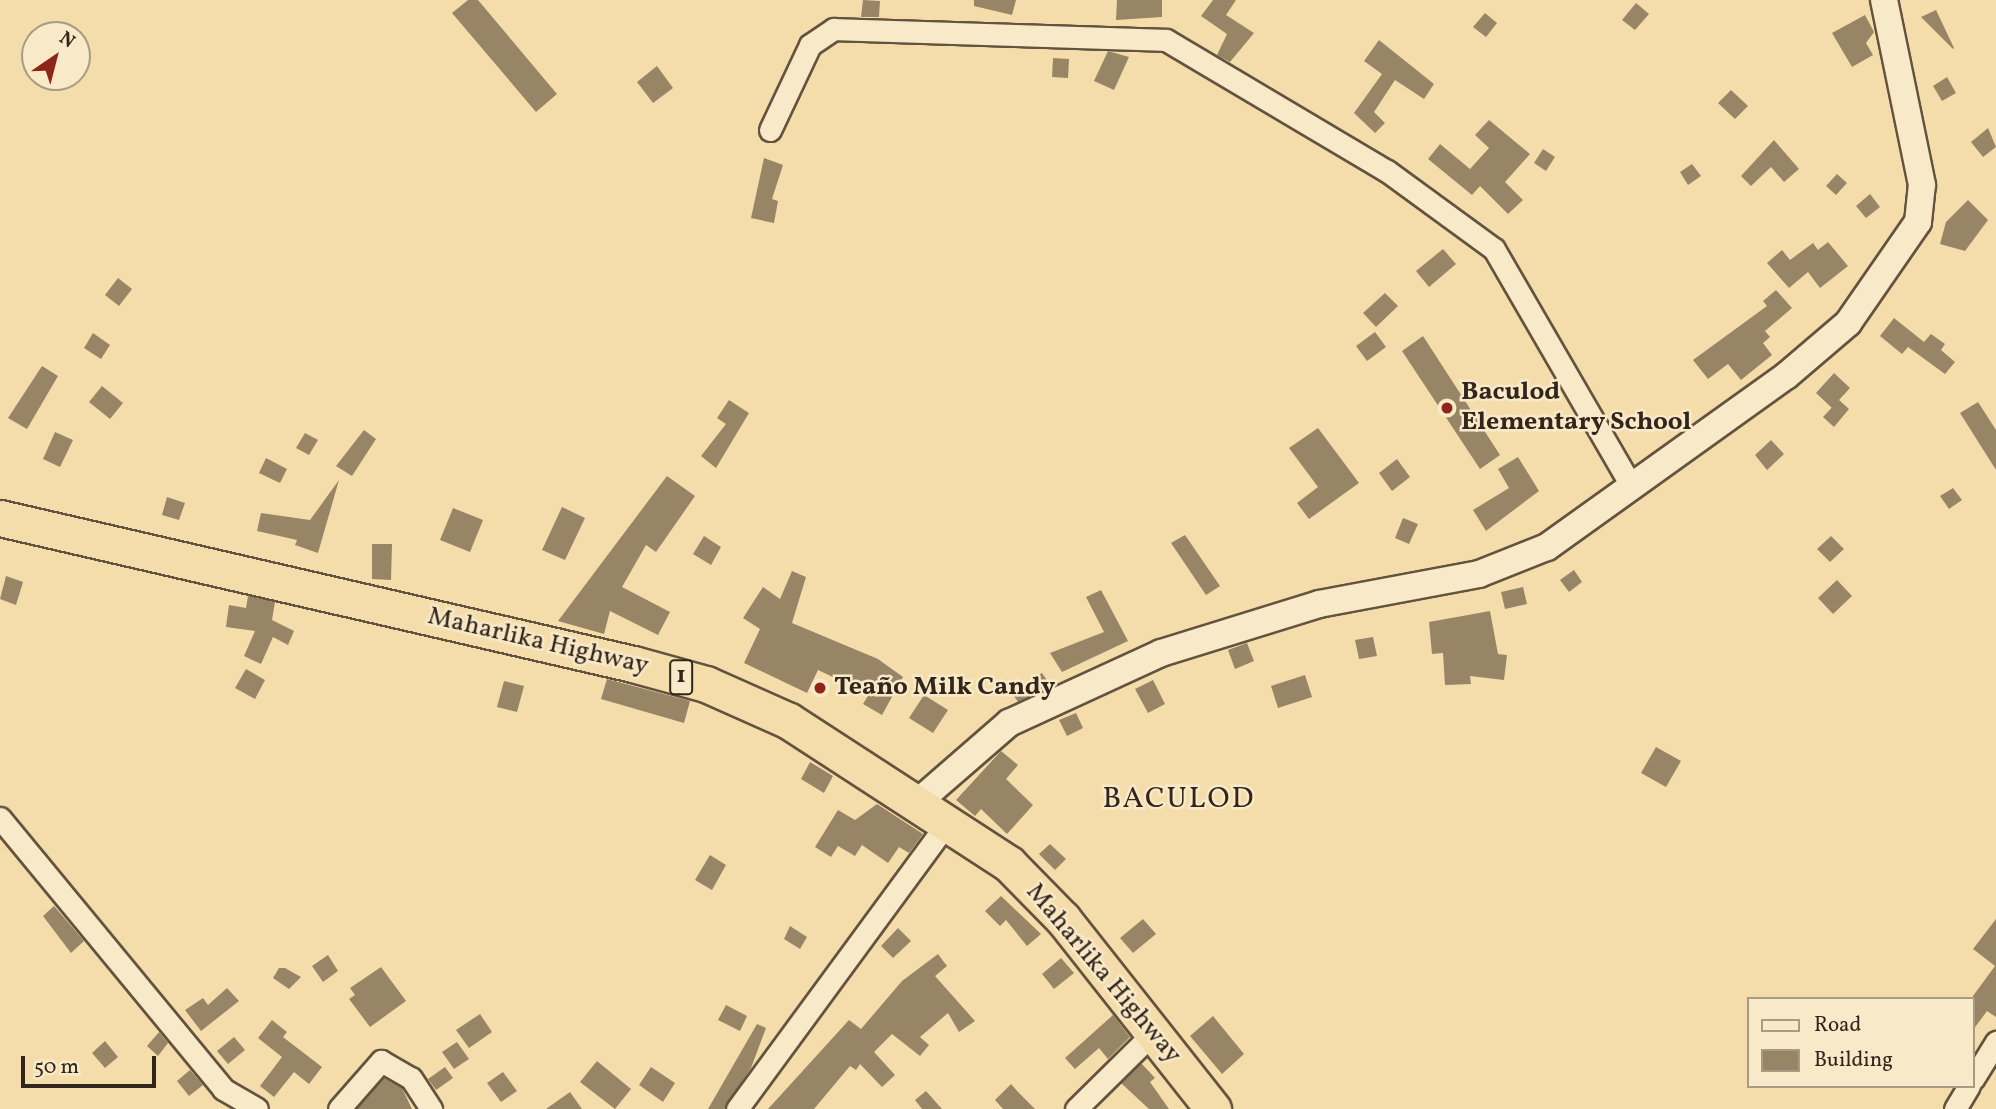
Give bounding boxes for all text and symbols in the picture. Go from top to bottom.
north arrow [21,21,91,91]
text: N [54,26,80,55]
place label: Baculod Elementary School [1461,377,1692,438]
marker: Baculod Elementary School [1439,400,1455,416]
street label: Maharlika Highway [424,601,652,683]
road number: 1 [669,656,693,698]
place label: Teaño Milk Candy [834,672,1055,704]
marker: Teaño Milk Candy [812,680,828,696]
district label: BACULOD [1103,781,1255,817]
street label: Maharlika Highway [1018,877,1188,1071]
legend [1748,997,1975,1088]
text: Road [1814,1011,1861,1040]
scale bar [24,1042,159,1086]
text: Building [1814,1046,1893,1075]
text: 50 m [34,1053,79,1082]

